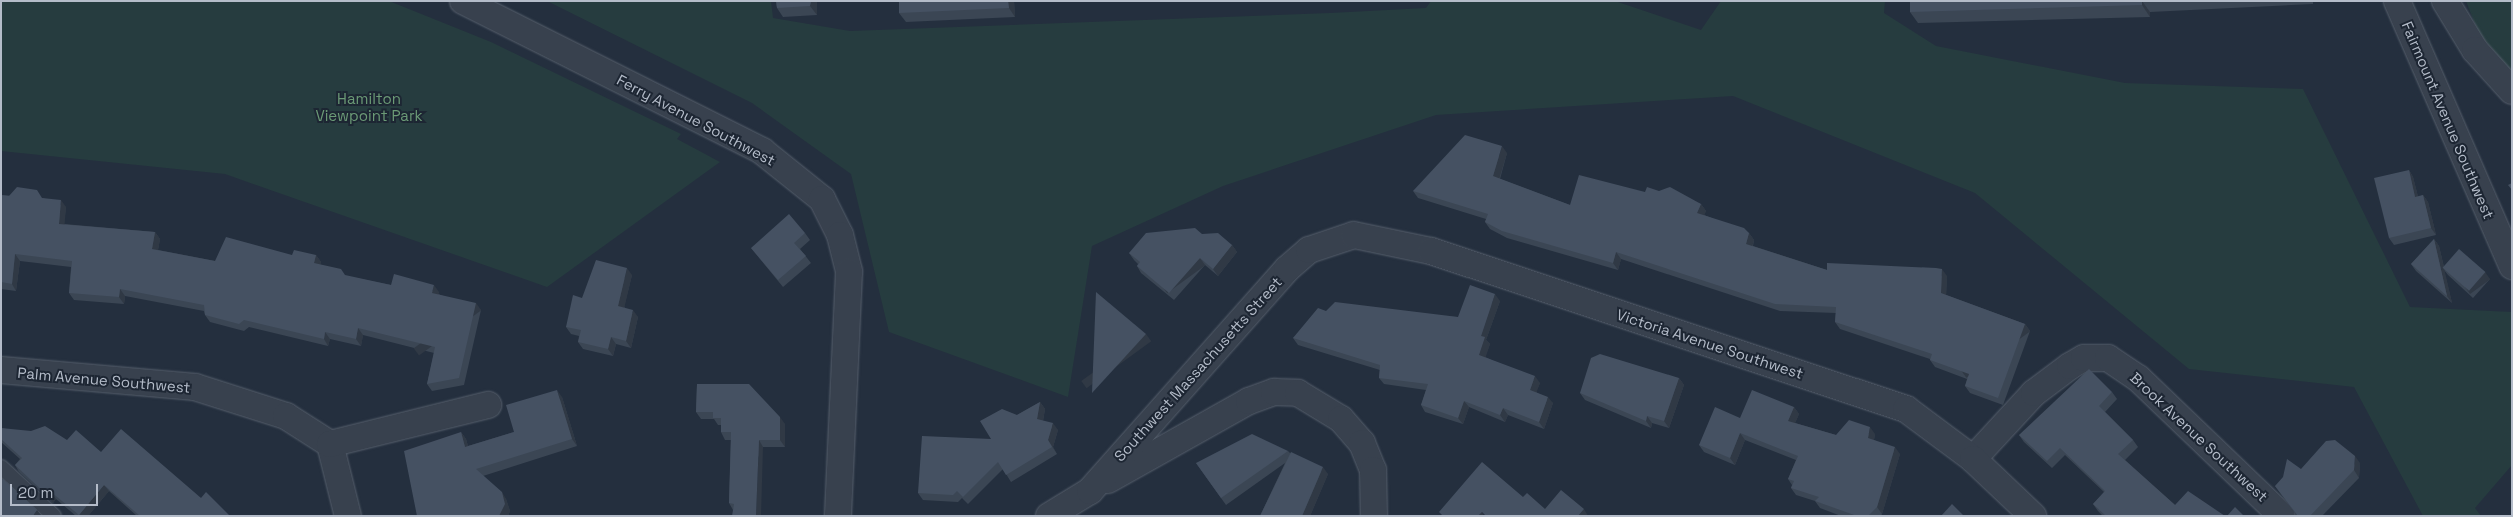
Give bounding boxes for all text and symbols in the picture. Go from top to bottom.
street label: Fairmount Avenue Southwest [2398,18,2498,222]
street label: Ferry Avenue Southwest [614,70,778,170]
park label: Hamilton Viewpoint Park [315,89,423,124]
street label: Southwest Massachusetts Street [1110,273,1286,465]
street label: Victoria Avenue Southwest [1614,305,1806,383]
street label: Palm Avenue Southwest [17,363,191,397]
street label: Brook Avenue Southwest [2126,368,2272,506]
scale bar [12,474,100,506]
text: 20 m [18,483,53,502]

